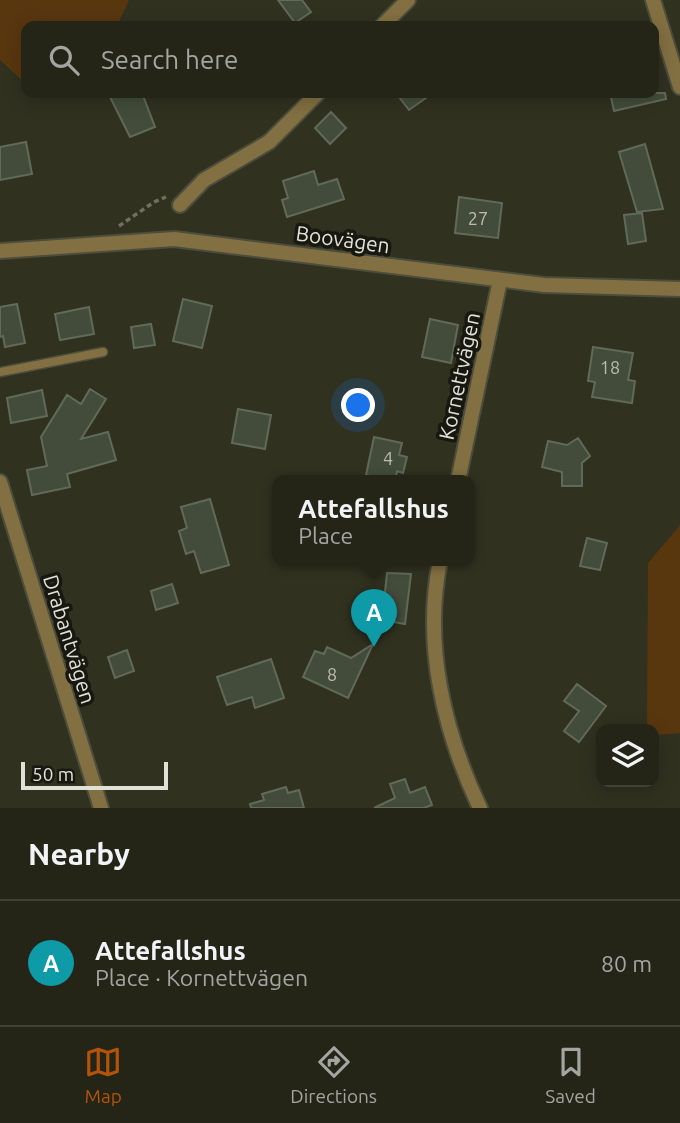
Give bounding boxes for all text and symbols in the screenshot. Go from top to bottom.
search box [21,21,659,98]
icon: search [45,41,83,79]
text: Search here [101,45,238,74]
house number: 27 [468,208,488,228]
street label: Boovägen [295,221,391,257]
street label: Kornettvägen [434,310,484,442]
house number: 18 [600,357,620,377]
your location [341,388,375,422]
house number: 4 [383,448,393,468]
popup [272,475,475,566]
text: Attefallshus [298,494,449,523]
text: Place [298,523,353,548]
street label: Drabantvägen [39,572,101,706]
pin: A [351,589,397,647]
house number: 8 [327,664,337,684]
map controls [596,724,659,787]
button: layers [596,724,659,787]
scale bar [21,759,168,791]
text: 50 m [32,763,74,785]
text: Nearby [28,837,130,871]
text: Attefallshus [95,936,246,965]
text: A [43,951,59,976]
text: 80 m [601,951,652,976]
text: Place · Kornettvägen [95,965,308,990]
tab: Map [84,1043,122,1107]
tab: Directions [290,1043,377,1107]
tab: Saved [545,1043,596,1107]

